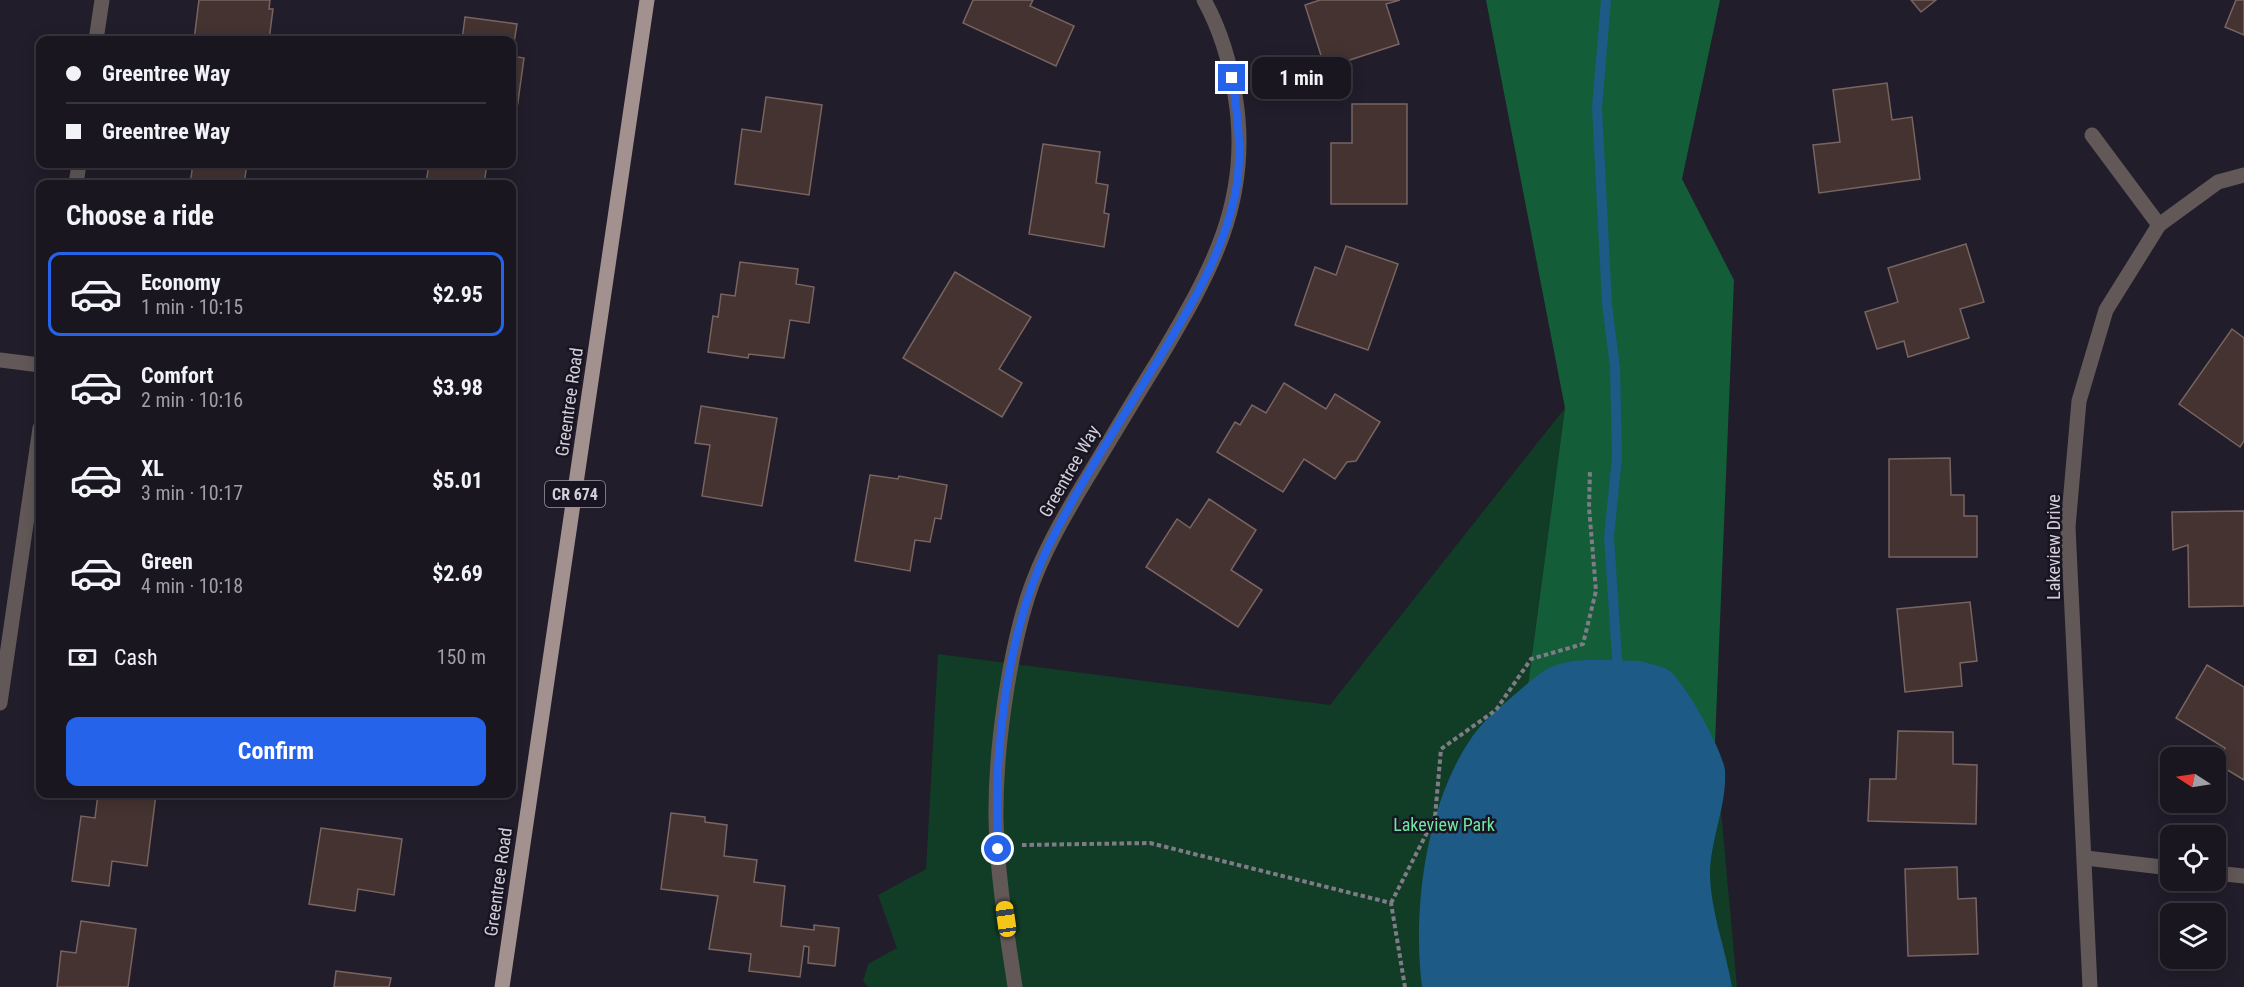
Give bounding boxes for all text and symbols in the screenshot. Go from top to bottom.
callout: 1 min [1253,57,1352,99]
text: Greentree Way [102,61,230,86]
route end [1218,64,1245,91]
text: 1 min [1279,66,1324,90]
text: Greentree Way [102,119,230,144]
text: Choose a ride [66,200,214,232]
icon: car [69,267,123,321]
text: Economy [141,270,221,295]
text: $2.95 [432,282,483,307]
text: 1 min · 10:15 [141,295,243,319]
street label: Greentree Road [551,346,587,458]
icon: car [69,360,123,414]
text: Comfort [141,363,214,388]
text: $3.98 [432,375,483,400]
text: 2 min · 10:16 [141,388,243,412]
street label: Greentree Way [1034,421,1104,521]
icon: car [69,453,123,507]
text: XL [141,456,164,481]
text: $5.01 [432,468,483,493]
text: 3 min · 10:17 [141,481,243,505]
road number: CR 674 [545,481,605,507]
street label: Lakeview Drive [2043,494,2064,600]
icon: car [69,546,123,600]
text: Green [141,549,193,574]
text: $2.69 [432,561,483,586]
text: 4 min · 10:18 [141,574,243,598]
icon: cash [66,641,99,674]
text: Cash [114,645,158,670]
text: 150 m [437,645,486,669]
button: Confirm [66,717,486,786]
north arrow [2160,747,2226,813]
map controls [2160,747,2226,969]
park label: Lakeview Park [1393,814,1495,835]
button: locate [2160,825,2226,891]
street label: Greentree Road [480,826,516,938]
route start [984,835,1011,862]
car [995,900,1017,938]
button: layers [2160,903,2226,969]

